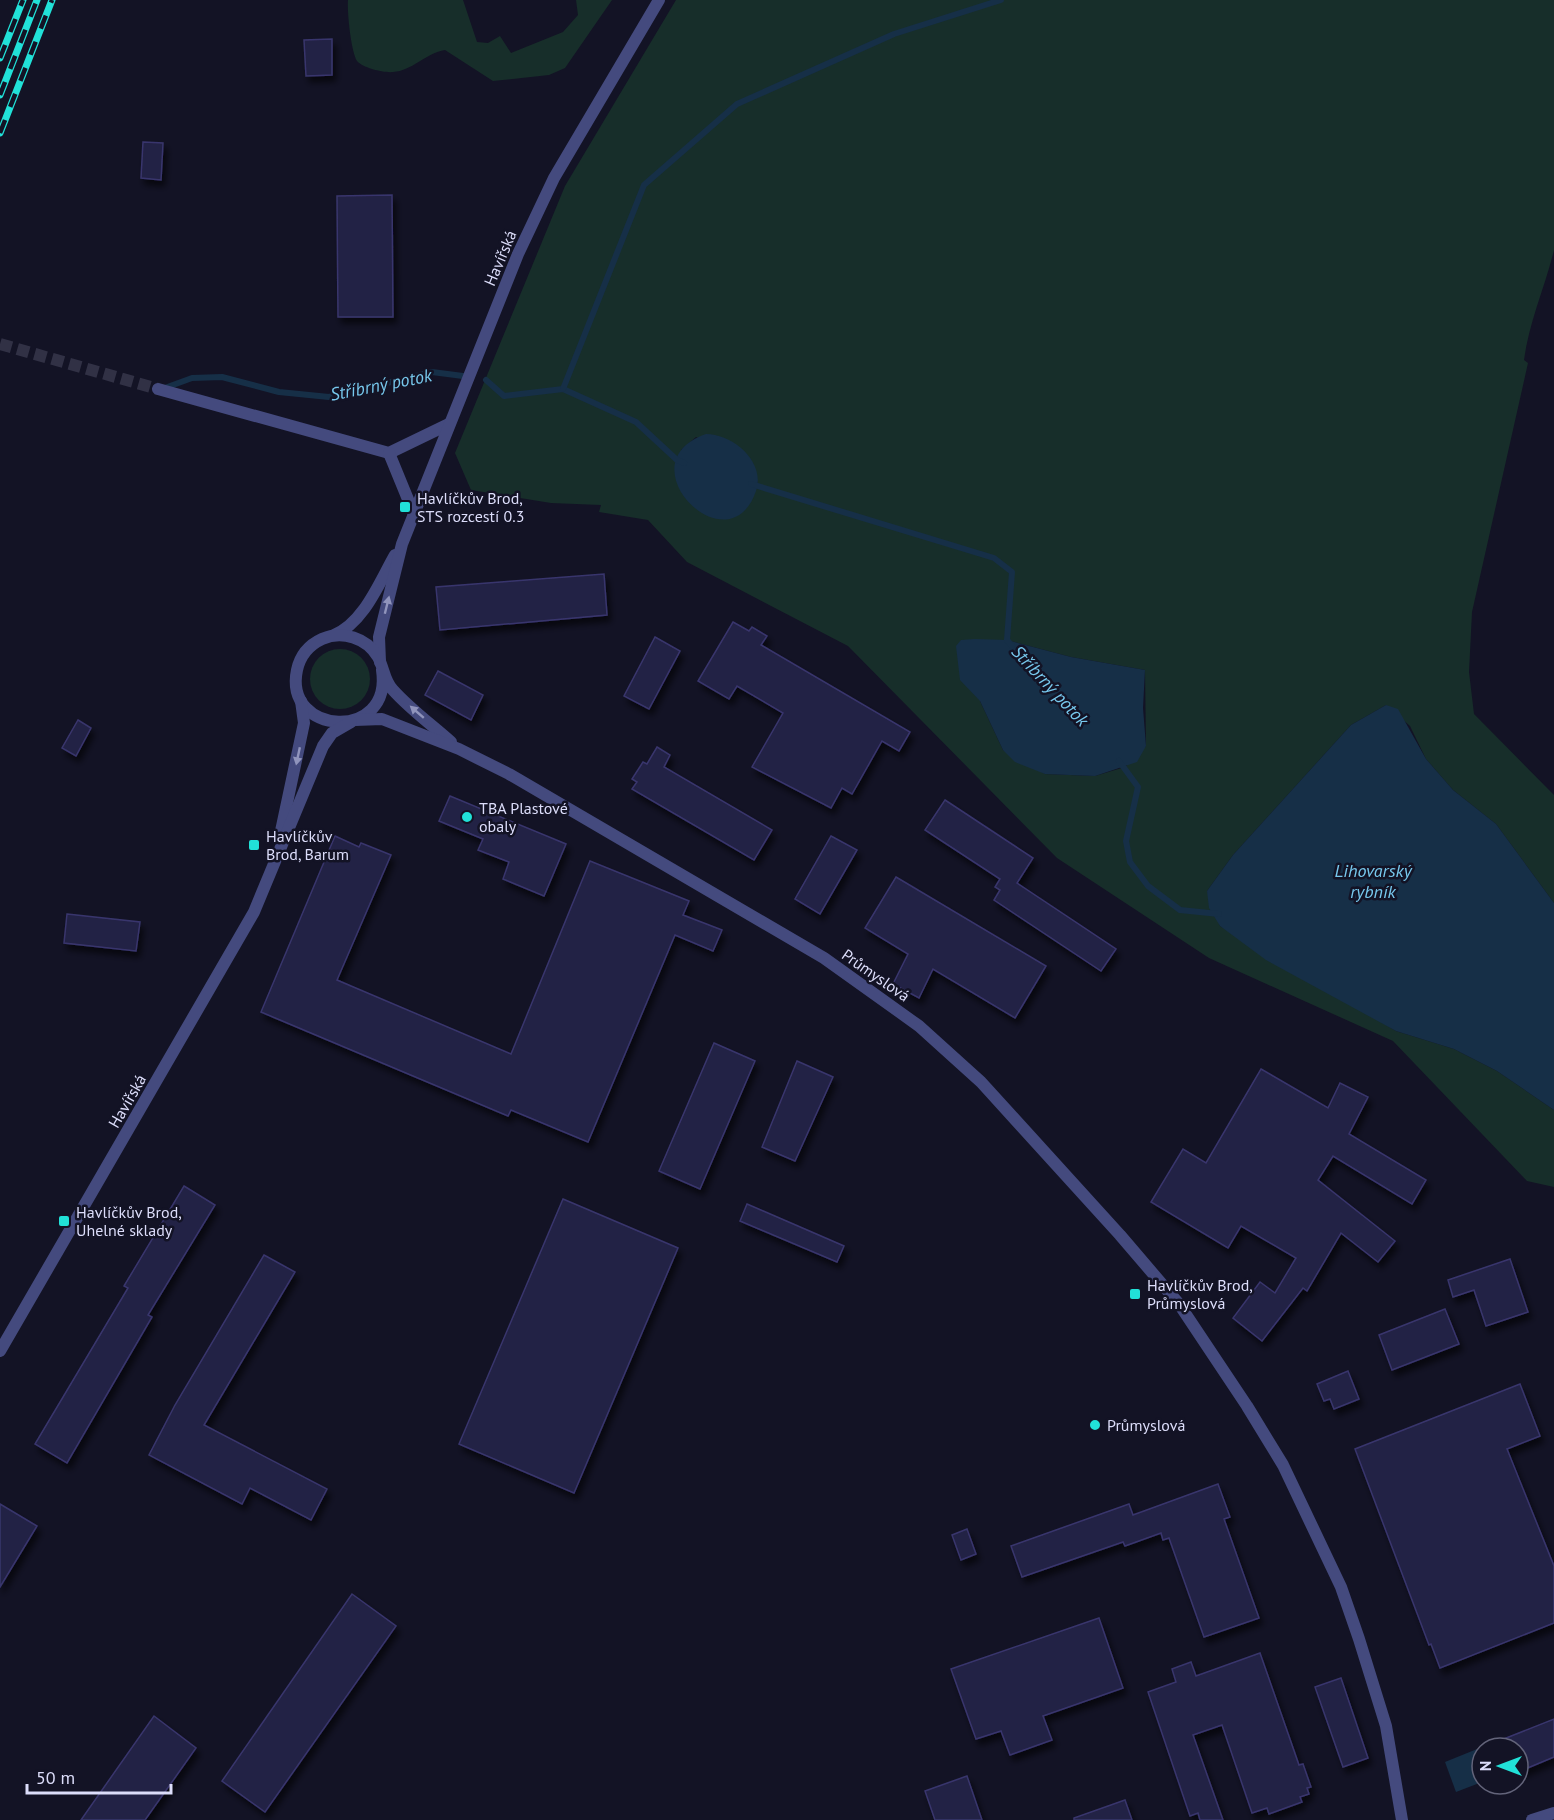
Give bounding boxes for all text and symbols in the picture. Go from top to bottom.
street label: Havířská [479,227,521,289]
water label: Stříbrný potok [328,363,435,406]
place label: Havlíčkův Brod, STS rozcestí 0.3 [417,488,524,526]
marker: Havlíčkův Brod, STS rozcestí 0.3 [398,500,412,514]
one-way arrow [382,596,392,614]
water label: Stříbrný potok [1007,640,1095,732]
one-way arrow [410,706,425,719]
one-way arrow [293,747,302,766]
place label: TBA Plastové obaly [479,798,568,836]
marker: TBA Plastové obaly [460,810,474,824]
place label: Havlíčkův Brod, Barum [266,826,349,864]
marker: Havlíčkův Brod, Barum [247,838,261,852]
water label: Lihovarský rybník [1334,859,1413,903]
street label: Průmyslová [838,944,914,1006]
street label: Havířská [104,1071,150,1131]
place label: Havlíčkův Brod, Uhelné sklady [76,1202,182,1240]
marker: Havlíčkův Brod, Uhelné sklady [57,1214,71,1228]
place label: Havlíčkův Brod, Průmyslová [1147,1275,1253,1313]
marker: Havlíčkův Brod, Průmyslová [1128,1287,1142,1301]
place label: Průmyslová [1107,1415,1185,1435]
marker: Průmyslová [1088,1418,1102,1432]
north arrow [1470,1736,1530,1796]
scale bar [27,1757,171,1795]
text: N [1475,1761,1495,1771]
text: 50 m [36,1766,75,1789]

